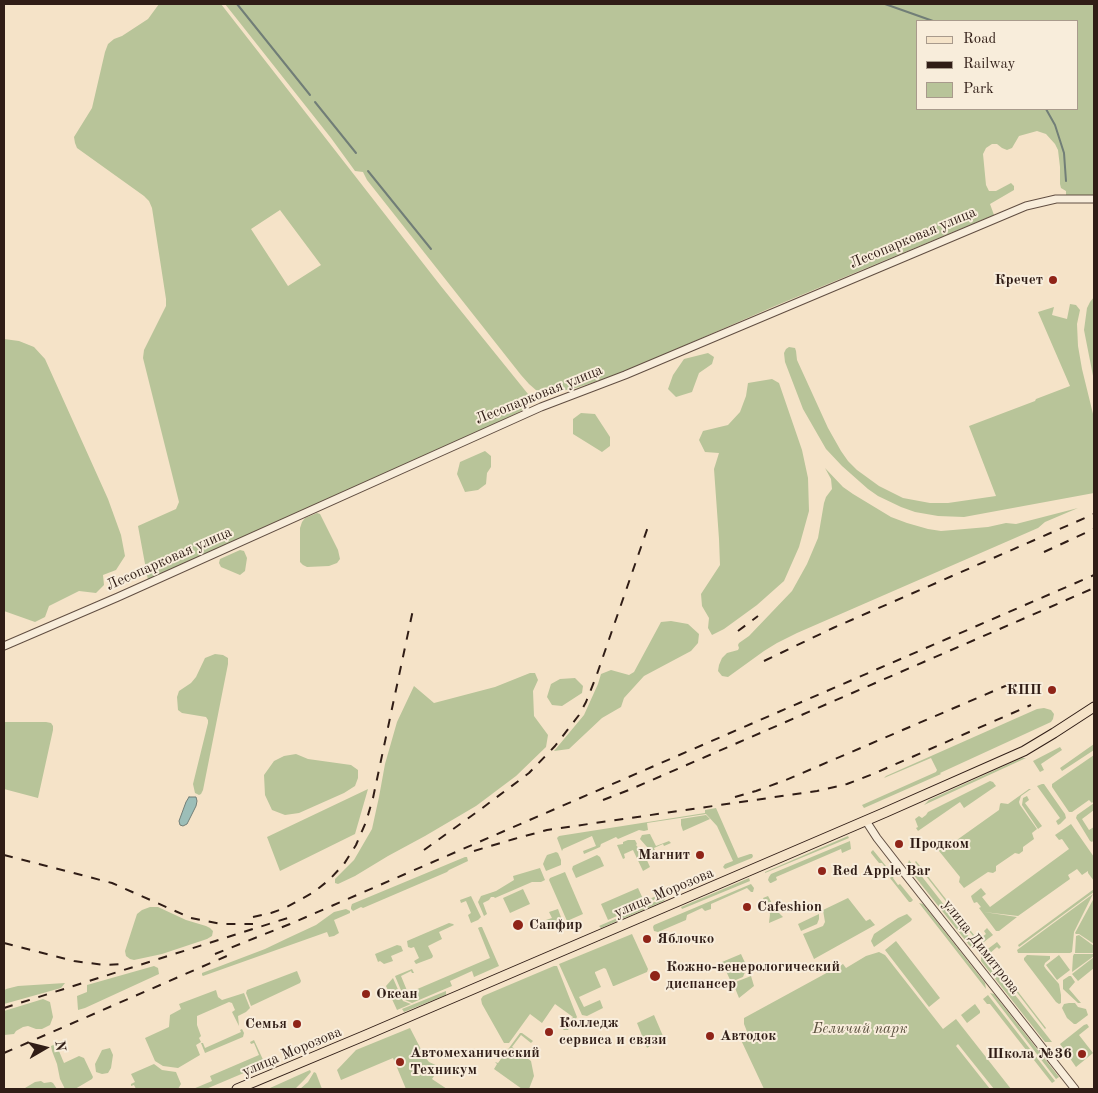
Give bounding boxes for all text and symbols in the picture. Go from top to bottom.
legend [916,20,1078,110]
text: Road [963,32,996,47]
text: Railway [963,57,1016,72]
text: Park [963,82,994,97]
street label: Лесопарковая улица [847,203,979,273]
place label: Кречет [995,271,1043,289]
marker: Кречет [1047,274,1059,286]
street label: Лесопарковая улица [473,361,605,429]
street label: Лесопарковая улица [103,523,235,595]
place label: КПП [1007,681,1042,699]
marker: КПП [1046,684,1058,696]
place label: Продком [909,835,969,853]
marker: Продком [893,838,905,850]
place label: Магнит [638,846,690,864]
marker: Магнит [694,849,706,861]
place label: Red Apple Bar [832,862,931,880]
street label: улица Морозова [612,864,716,922]
marker: Red Apple Bar [816,865,828,877]
street label: улица Димитрова [938,896,1024,998]
place label: Cafeshion [757,898,822,916]
marker: Cafeshion [741,901,753,913]
place label: Сапфир [529,916,582,934]
marker: Сапфир [511,918,525,932]
place label: Яблочко [657,930,714,948]
marker: Яблочко [641,933,653,945]
place label: Кожно-венерологический диспансер [666,958,840,993]
marker: Кожно-венерологический диспансер [648,969,662,983]
place label: Океан [376,985,418,1003]
marker: Океан [360,988,372,1000]
place label: Колледж сервиса и связи [559,1014,667,1049]
place label: Семья [245,1015,287,1033]
marker: Семья [291,1018,303,1030]
park label: Беличий парк [813,1020,907,1038]
north arrow [20,1023,70,1073]
street label: улица Морозова [240,1023,344,1081]
marker: Колледж сервиса и связи [543,1026,555,1038]
place label: Автодок [720,1027,776,1045]
marker: Автодок [704,1030,716,1042]
text: N [52,1040,68,1052]
place label: Автомеханический Техникум [410,1044,540,1079]
place label: Школа №36 [987,1045,1072,1063]
marker: Школа №36 [1076,1048,1088,1060]
marker: Автомеханический Техникум [394,1056,406,1068]

